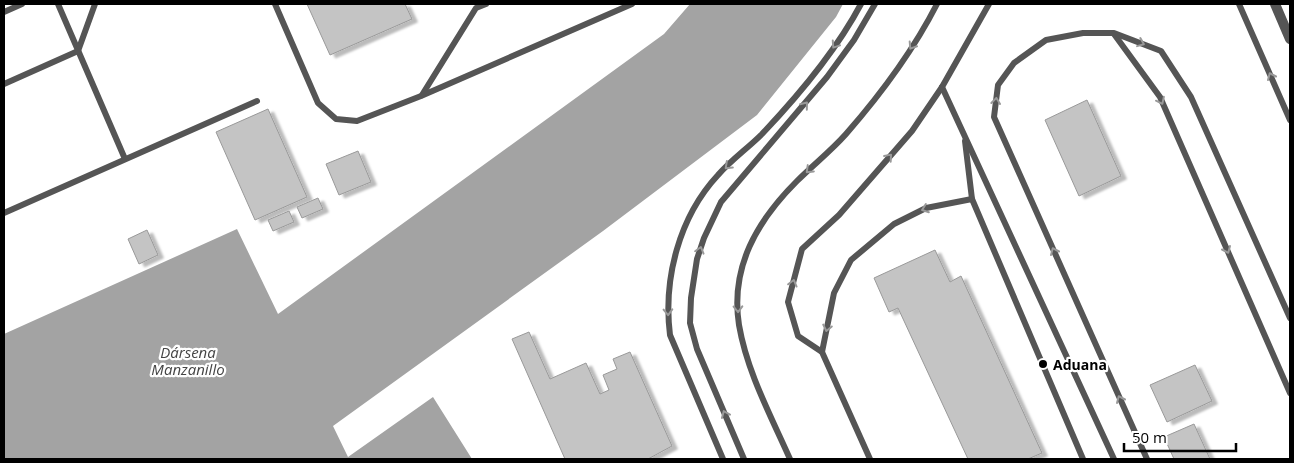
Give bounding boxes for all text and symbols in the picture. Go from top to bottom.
one-way arrow [1136,38,1144,48]
one-way arrow [832,39,841,48]
one-way arrow [909,41,919,50]
one-way arrow [1266,72,1277,81]
one-way arrow [1155,96,1165,105]
one-way arrow [990,97,1001,105]
one-way arrow [799,102,807,111]
one-way arrow [884,154,893,163]
one-way arrow [724,160,733,169]
one-way arrow [805,164,814,173]
one-way arrow [921,203,929,213]
one-way arrow [1221,245,1232,254]
one-way arrow [695,246,705,254]
one-way arrow [1049,247,1060,256]
one-way arrow [787,279,798,288]
one-way arrow [733,306,744,314]
one-way arrow [663,308,673,316]
one-way arrow [823,323,833,332]
water label: Dársena Manzanillo [151,342,225,379]
place label: Aduana [1053,355,1107,374]
marker: Aduana [1037,358,1049,370]
one-way arrow [1116,395,1127,404]
one-way arrow [720,410,731,419]
scale bar [1124,420,1236,452]
text: 50 m [1132,427,1167,447]

